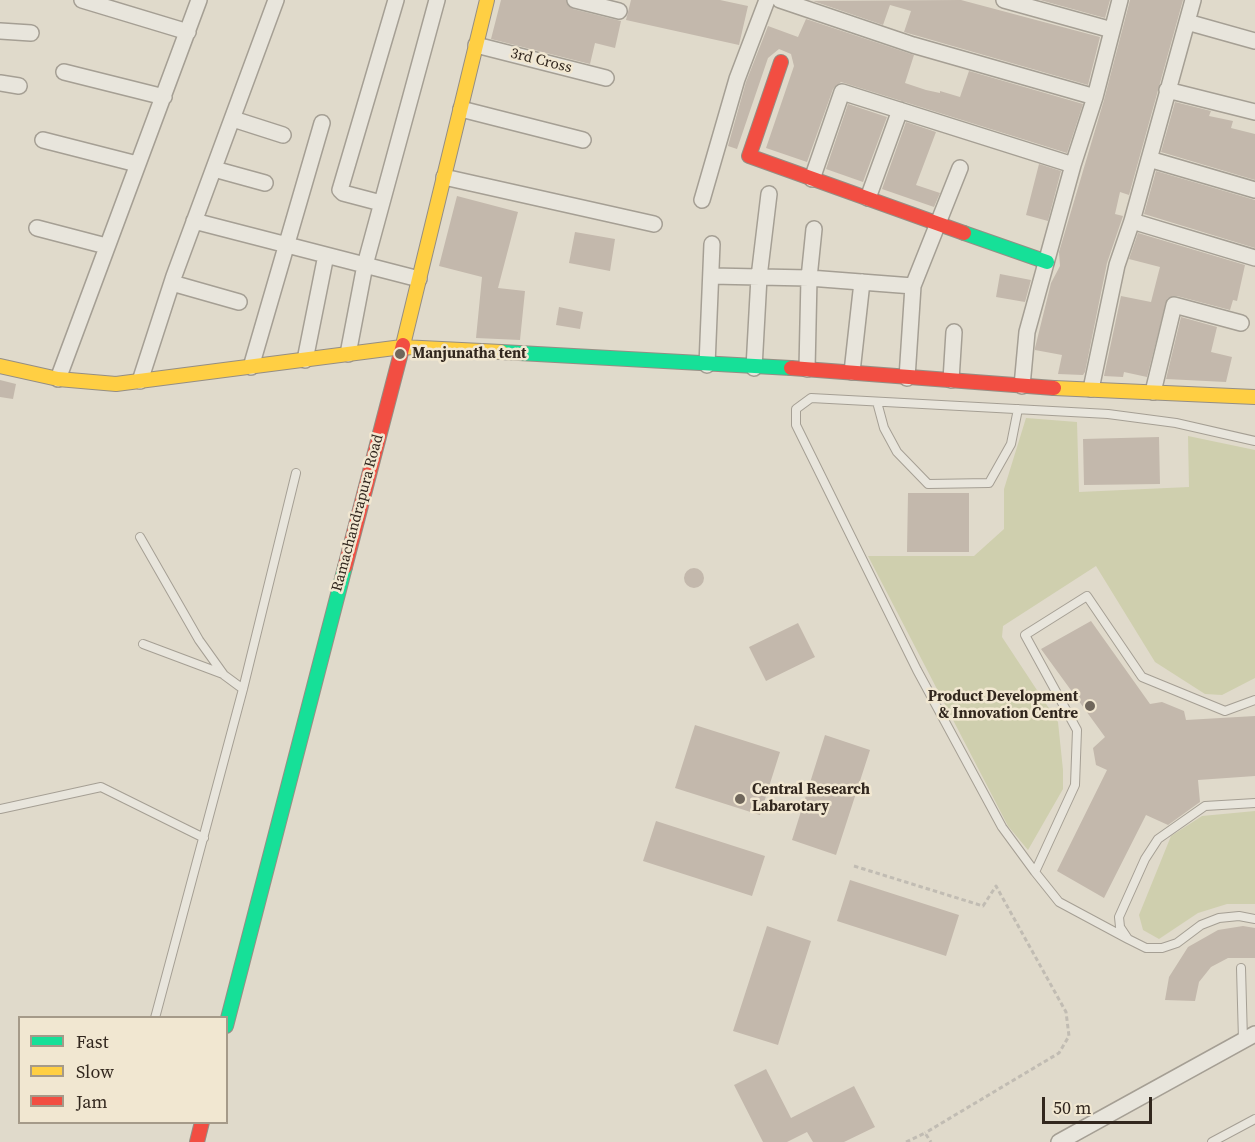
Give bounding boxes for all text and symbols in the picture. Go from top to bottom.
street label: 3rd Cross [508,45,574,77]
place label: Manjunatha tent [412,345,526,363]
marker: Manjunatha tent [393,347,407,361]
street label: Ramachandrapura Road [328,432,388,594]
place label: Product Development & Innovation Centre [928,688,1078,723]
marker: Product Development & Innovation Centre [1083,699,1097,713]
place label: Central Research Labarotary [752,781,870,816]
marker: Central Research Labarotary [733,792,747,806]
legend [18,1016,228,1124]
text: Fast [76,1029,109,1054]
text: Slow [76,1059,114,1084]
scale bar [1045,1085,1154,1123]
text: Jam [76,1089,108,1114]
text: 50 m [1053,1095,1091,1120]

